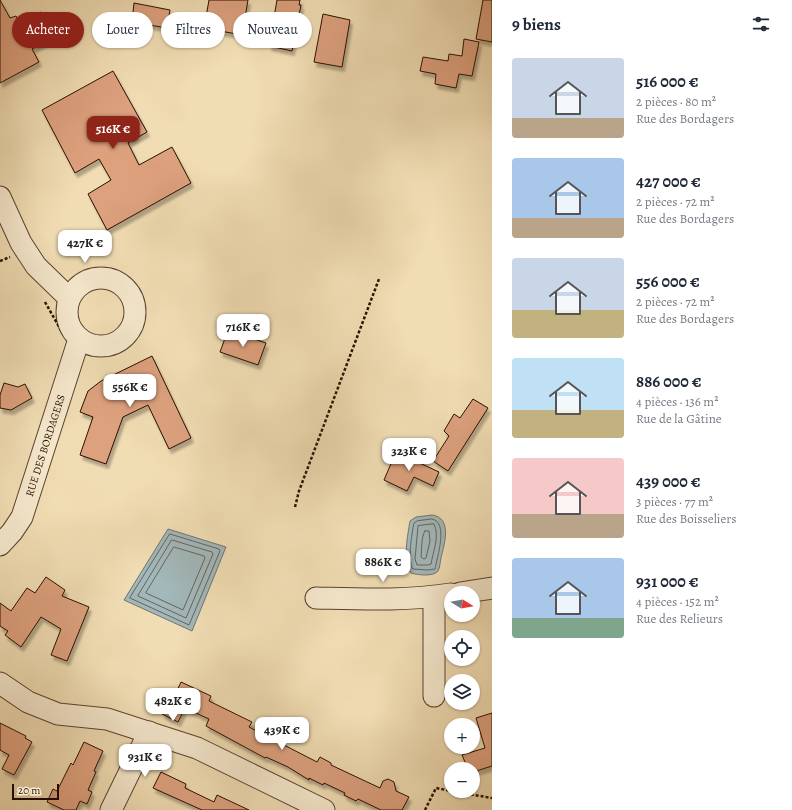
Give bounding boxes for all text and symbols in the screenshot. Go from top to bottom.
chip: Acheter [12,12,84,48]
chip: Louer [92,12,153,48]
chip: Filtres [161,12,225,48]
chip: Nouveau [233,12,312,48]
text: 9 biens [512,13,561,36]
icon: filters [750,13,772,35]
text: 516 000 € [636,70,699,93]
icon: home [544,74,592,122]
text: 2 pièces · 80 m² [636,93,716,110]
text: Rue des Bordagers [636,110,734,127]
pin: 516K € [80,116,146,150]
text: 516K € [96,120,130,137]
text: 427 000 € [636,170,701,193]
icon: home [544,174,592,222]
text: 2 pièces · 72 m² [636,193,715,210]
text: Rue des Bordagers [636,210,734,227]
pin: 427K € [52,230,118,264]
text: 427K € [67,234,103,251]
text: 556 000 € [636,270,700,293]
icon: home [544,274,592,322]
text: 2 pièces · 72 m² [636,293,715,310]
text: Rue des Bordagers [636,310,734,327]
pin: 716K € [210,314,276,348]
text: 716K € [226,318,260,335]
text: 886 000 € [636,370,702,393]
pin: 556K € [97,374,163,408]
icon: home [544,374,592,422]
text: 556K € [112,378,148,395]
street label: RUE DES BORDAGERS [22,392,68,498]
text: 4 pièces · 136 m² [636,393,718,410]
text: Rue de la Gâtine [636,410,722,427]
pin: 323K € [376,438,442,472]
text: 323K € [391,442,427,459]
text: 439 000 € [636,470,701,493]
icon: home [544,474,592,522]
text: 3 pièces · 77 m² [636,493,713,510]
text: Rue des Boisseliers [636,510,737,527]
pin: 886K € [350,549,416,583]
text: 886K € [365,553,401,570]
text: 931 000 € [636,570,699,593]
icon: home [544,574,592,622]
north arrow [444,586,480,622]
map controls [444,586,480,798]
text: 4 pièces · 152 m² [636,593,719,610]
text: Rue des Relieurs [636,610,723,627]
button: locate [444,630,480,666]
button: layers [444,674,480,710]
pin: 482K € [140,688,206,722]
text: 482K € [155,692,191,709]
pin: 439K € [249,717,315,751]
button: + [444,718,480,754]
text: 439K € [264,721,300,738]
pin: 931K € [112,744,178,778]
text: 931K € [128,748,162,765]
button: − [444,762,480,798]
scale bar [12,782,59,801]
text: 20 m [18,783,40,798]

